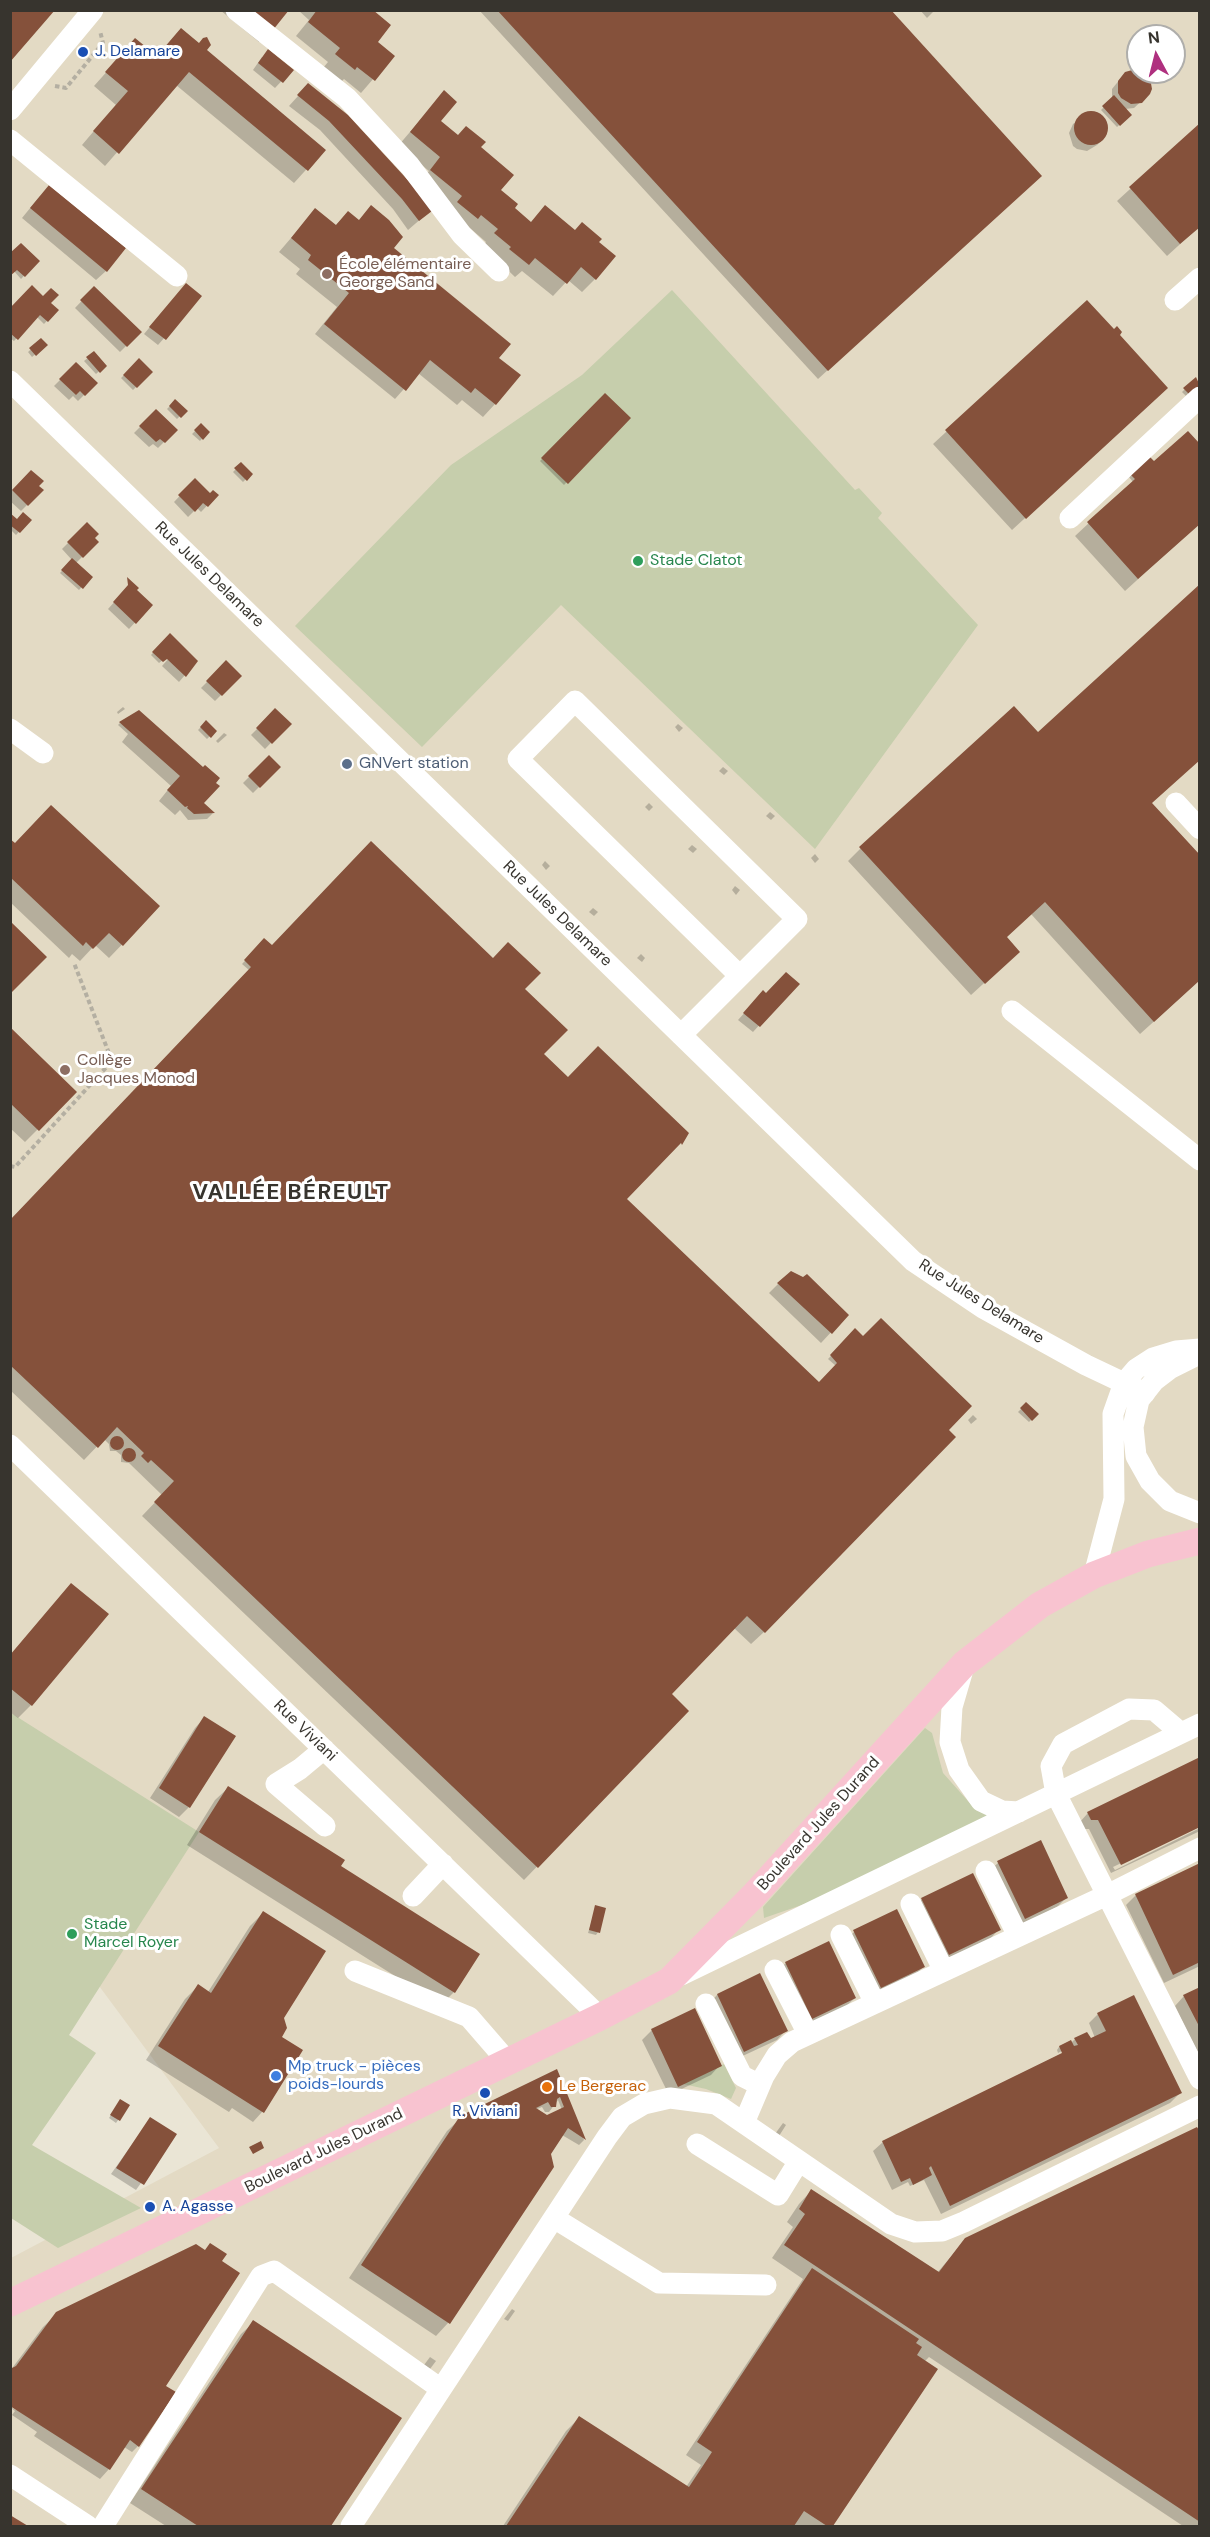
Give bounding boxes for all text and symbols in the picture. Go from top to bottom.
north arrow [1126,24,1186,84]
text: N [1147,26,1161,49]
place label: J. Delamare [95,42,180,62]
marker: J. Delamare [76,45,90,59]
place label: École élémentaire George Sand [339,255,471,293]
marker: École élémentaire George Sand [320,267,334,281]
street label: Rue Jules Delamare [150,518,268,632]
place label: Stade Clatot [650,551,743,571]
marker: Stade Clatot [631,554,645,568]
place label: GNVert station [359,754,469,774]
marker: GNVert station [340,757,354,771]
street label: Rue Jules Delamare [498,857,616,971]
place label: Collège Jacques Monod [77,1051,195,1089]
marker: Collège Jacques Monod [58,1063,72,1077]
district label: VALLÉE BÉREULT [192,1180,390,1206]
street label: Rue Jules Delamare [915,1256,1047,1348]
street label: Rue Viviani [269,1696,341,1766]
street label: Boulevard Jules Durand [754,1753,884,1895]
place label: Stade Marcel Royer [84,1915,179,1953]
marker: Stade Marcel Royer [65,1927,79,1941]
place label: Mp truck - pièces poids-lourds [288,2057,421,2095]
marker: Mp truck - pièces poids-lourds [269,2069,283,2083]
place label: Le Bergerac [559,2077,646,2097]
marker: Le Bergerac [540,2080,554,2094]
marker: R. Viviani [478,2086,492,2100]
place label: R. Viviani [452,2102,518,2122]
street label: Boulevard Jules Durand [242,2104,406,2198]
place label: A. Agasse [162,2197,233,2217]
marker: A. Agasse [143,2200,157,2214]

